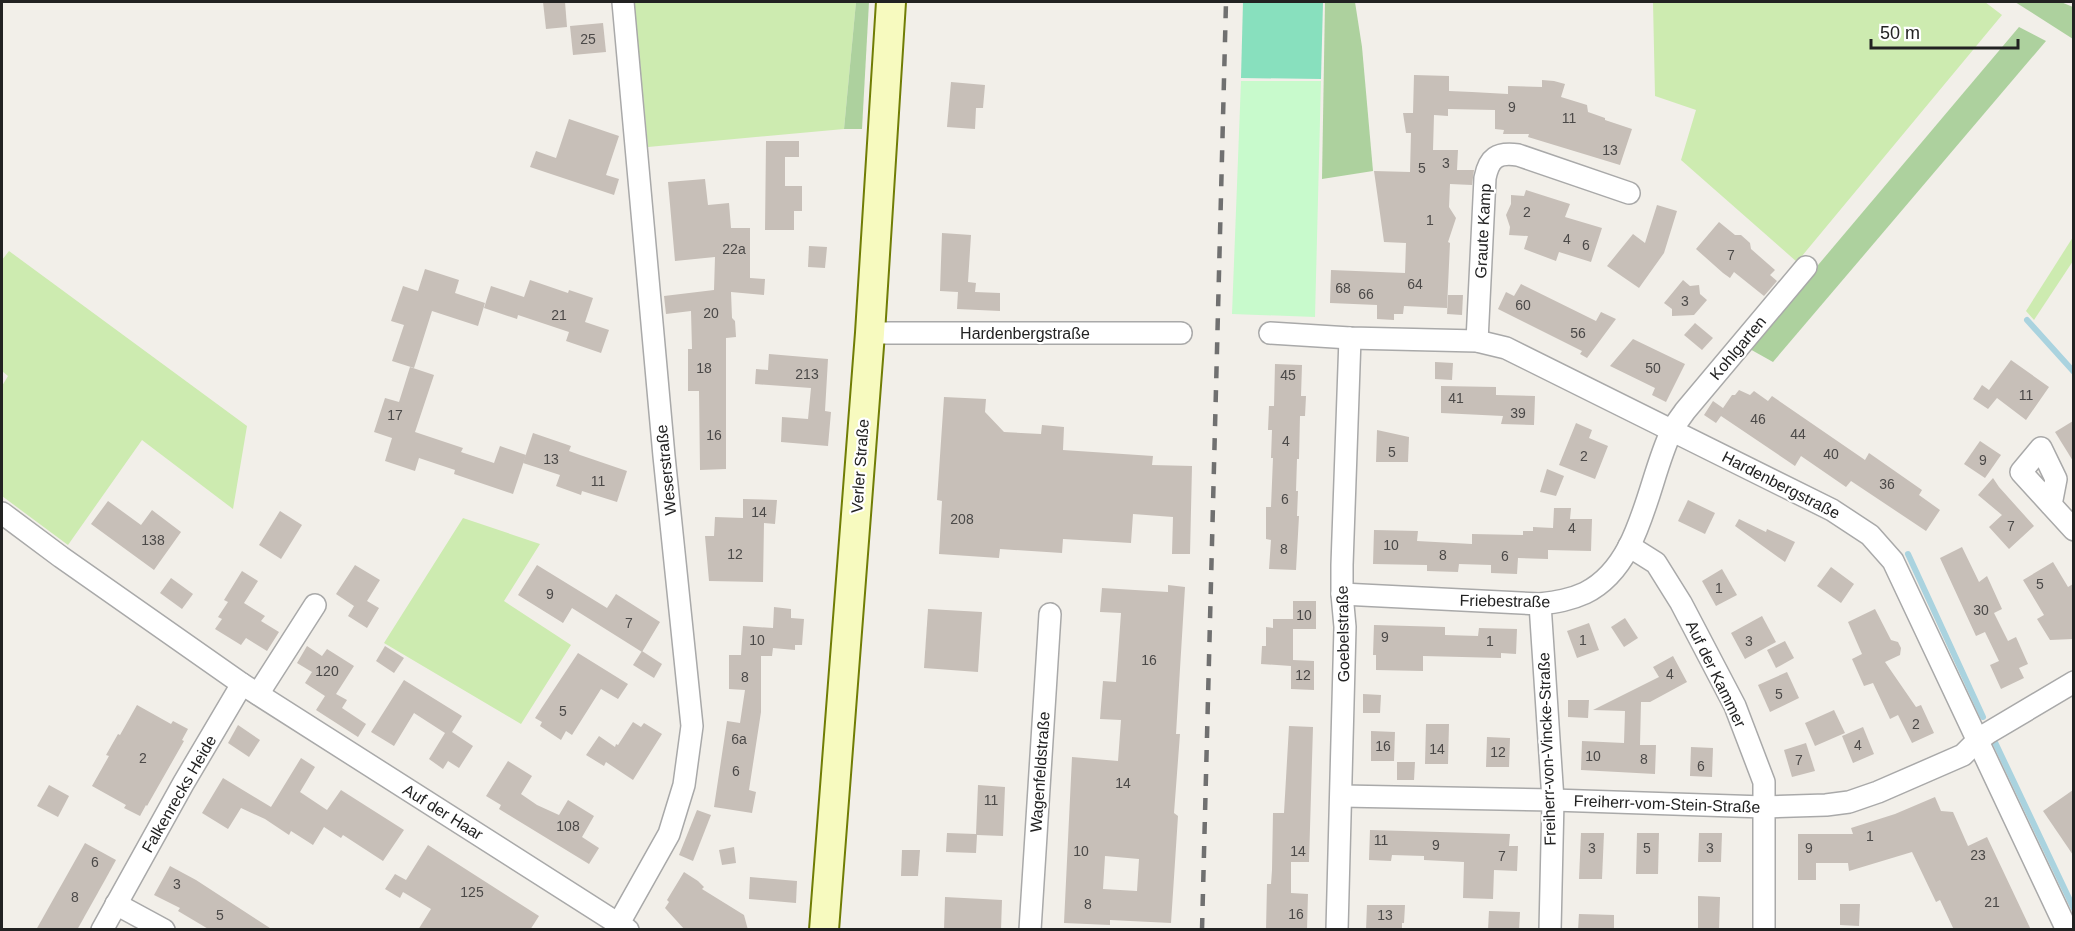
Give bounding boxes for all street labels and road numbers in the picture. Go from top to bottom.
street label: Graute Kamp [1472,183,1494,279]
street label: Kohlgarten [1707,313,1769,383]
street label: Hardenbergstraße [960,325,1090,342]
street label: Verler Straße [848,418,872,514]
street label: Weserstraße [653,424,679,516]
street label: Hardenbergstraße [1719,448,1843,522]
street label: Goebelstraße [1334,585,1352,683]
street label: Friebestraße [1460,592,1551,610]
street label: Auf der Kammer [1683,618,1749,731]
street label: Freiherr-von-Vincke-Straße [1535,652,1559,846]
street label: Wagenfeldstraße [1027,711,1053,833]
street label: Falkenrecks Heide [139,732,220,856]
street label: Auf der Haar [400,781,487,844]
street label: Freiherr-vom-Stein-Straße [1573,792,1761,816]

